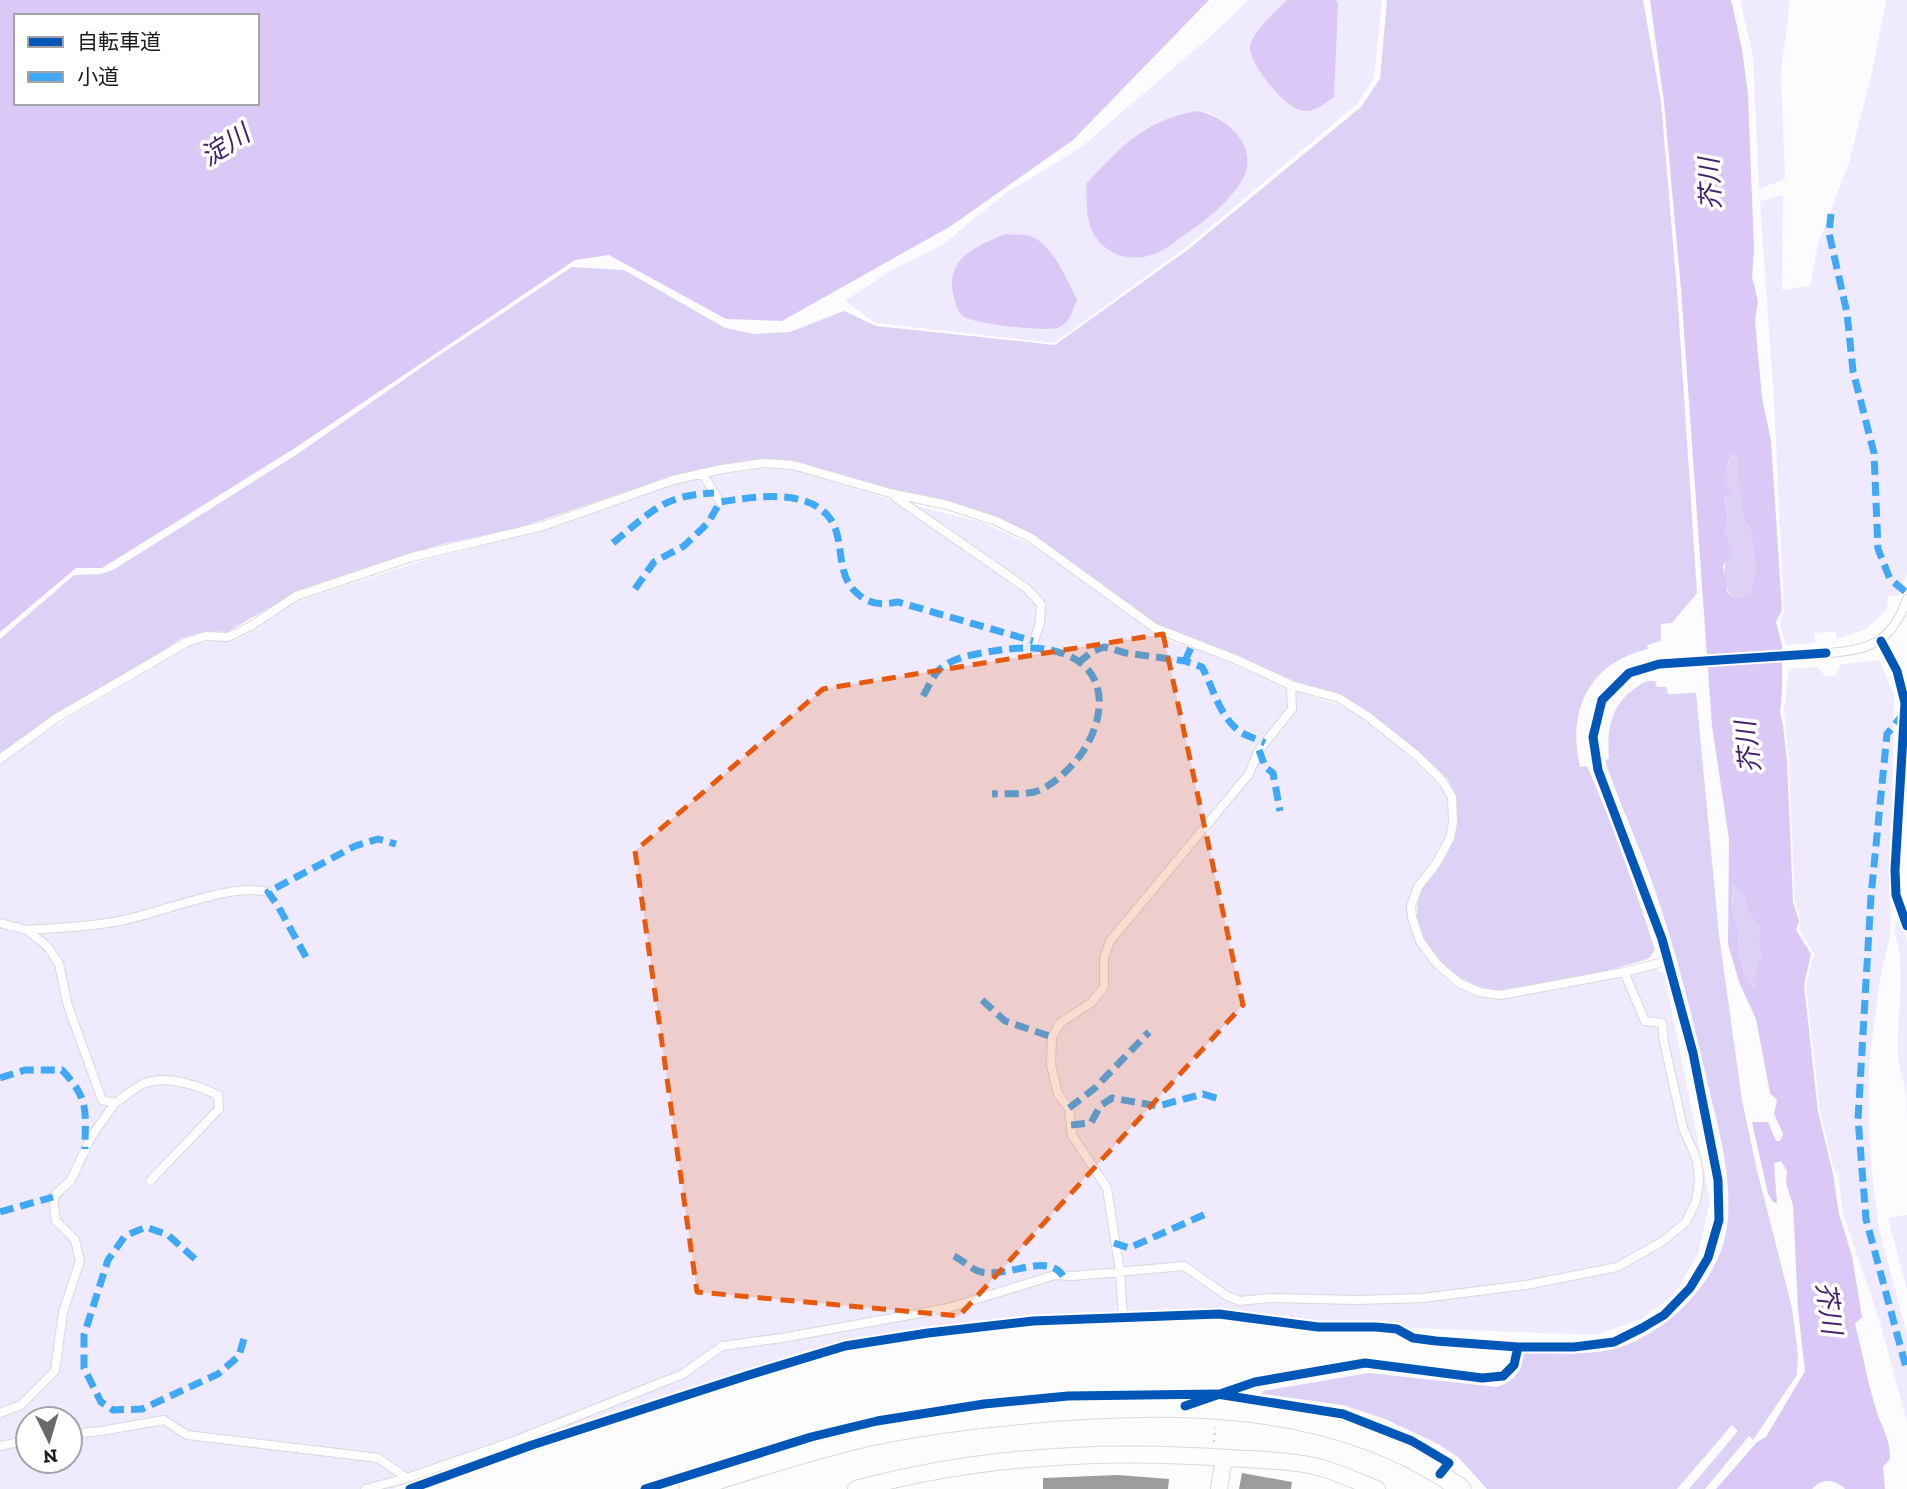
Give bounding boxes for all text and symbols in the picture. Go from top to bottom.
legend [14,14,259,105]
text: 自転車道 [77,29,161,54]
text: 小道 [77,64,119,89]
water label: 淀川 [194,116,258,173]
water label: 芥川 [1693,154,1727,211]
water label: 芥川 [1729,716,1767,775]
water label: 芥川 [1810,1280,1849,1339]
north arrow [14,1405,84,1475]
text: N [42,1444,59,1469]

